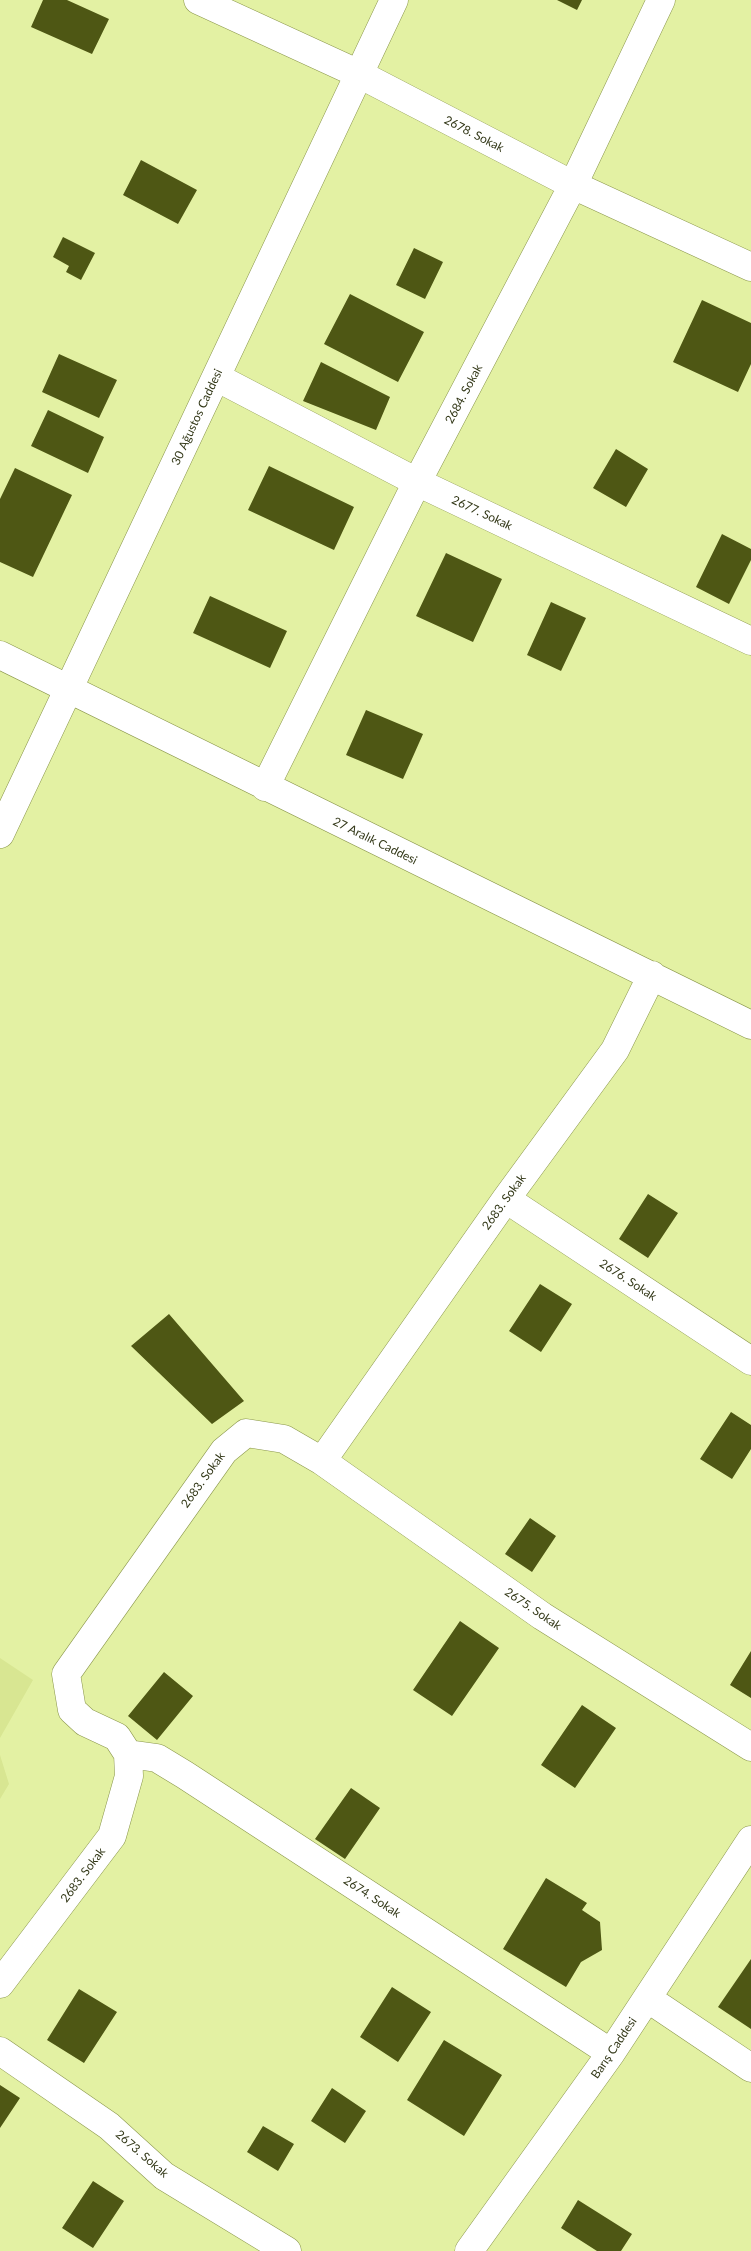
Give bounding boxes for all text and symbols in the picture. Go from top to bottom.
street label: 2678. Sokak [442,113,506,155]
street label: 2684. Sokak [442,362,486,426]
street label: 30 Ağustos Caddesi [168,367,226,467]
street label: 2677. Sokak [449,493,515,533]
street label: 27 Aralık Caddesi [330,814,420,868]
street label: 2683. Sokak [479,1171,529,1233]
street label: 2676. Sokak [597,1256,659,1304]
street label: 2683. Sokak [178,1449,228,1511]
street label: 2675. Sokak [502,1585,564,1633]
street label: 2683. Sokak [58,1845,108,1905]
street label: 2674. Sokak [341,1873,403,1921]
street label: Barış Caddesi [588,2015,640,2081]
street label: 2673. Sokak [113,2127,171,2181]

